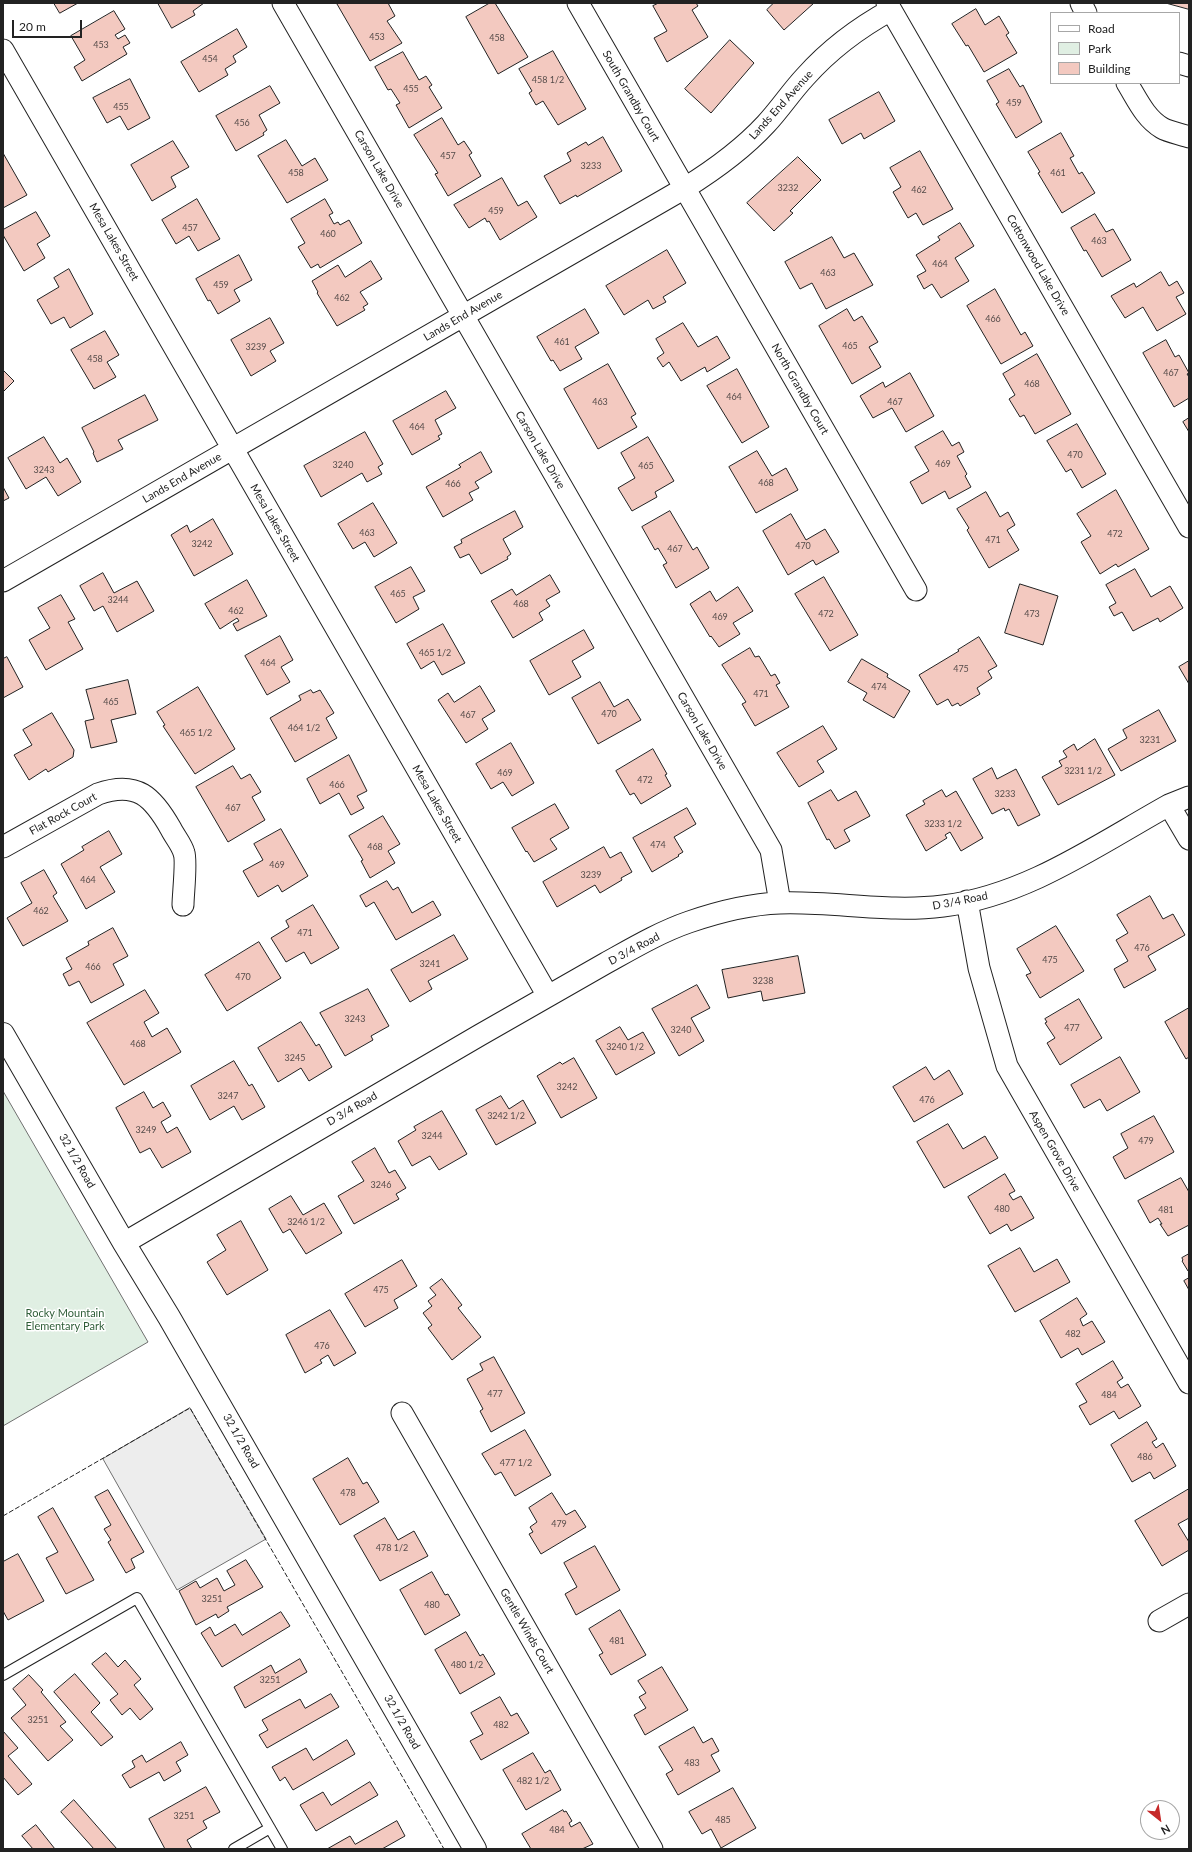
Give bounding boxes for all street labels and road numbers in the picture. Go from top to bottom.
street label: South Grandby Court [600,48,662,144]
street label: Lands End Avenue [746,68,816,142]
street label: Carson Lake Drive [351,128,407,210]
street label: Mesa Lakes Street [86,201,142,283]
street label: Cottonwood Lake Drive [1004,212,1072,318]
street label: Lands End Avenue [421,288,505,344]
street label: North Grandby Court [769,341,831,437]
street label: Carson Lake Drive [512,409,568,491]
street label: Lands End Avenue [140,450,224,506]
street label: Mesa Lakes Street [247,482,303,564]
street label: Carson Lake Drive [674,690,730,772]
street label: Mesa Lakes Street [409,763,465,845]
street label: Flat Rock Court [27,790,99,838]
street label: D 3/4 Road [931,889,989,913]
street label: D 3/4 Road [606,930,662,968]
street label: D 3/4 Road [324,1089,380,1129]
street label: Aspen Grove Drive [1026,1108,1084,1194]
street label: 32 1/2 Road [56,1131,98,1191]
street label: 32 1/2 Road [220,1411,262,1471]
street label: Gentle Winds Court [497,1586,557,1676]
street label: 32 1/2 Road [381,1692,423,1752]

